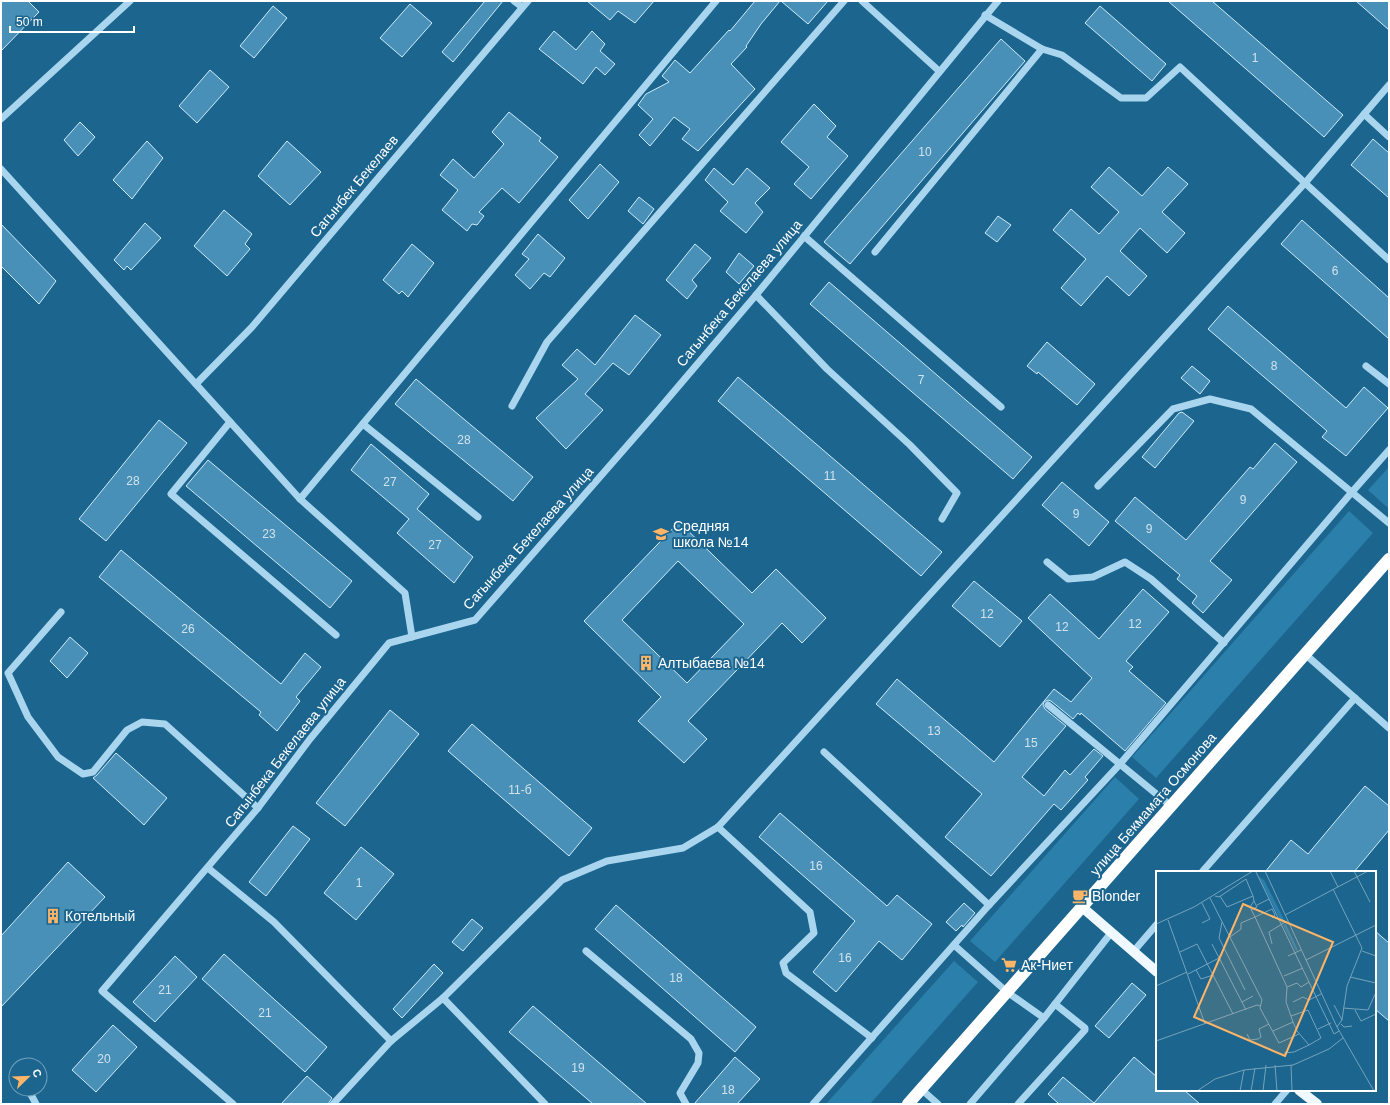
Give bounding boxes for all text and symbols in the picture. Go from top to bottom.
scale bar [10,8,134,34]
text: 50 m [16,15,43,29]
house number: 1 [1252,51,1259,65]
street label: Сагынбек Бекелаев [307,132,401,240]
house number: 10 [918,145,932,159]
street label: Сагынбека Бекелаева улица [673,216,805,370]
house number: 6 [1332,264,1339,278]
house number: 8 [1271,359,1278,373]
house number: 7 [918,373,925,387]
house number: 28 [457,433,471,447]
street label: Сагынбека Бекелаева улица [460,463,596,613]
house number: 11 [824,469,837,483]
house number: 28 [126,474,140,488]
house number: 27 [383,475,397,489]
house number: 9 [1240,493,1247,507]
house number: 9 [1073,507,1080,521]
place label: Средняя школа №14 [673,518,749,550]
house number: 9 [1146,522,1153,536]
school or university icon: Средняя школа №14 [652,525,670,543]
house number: 23 [262,527,276,541]
house number: 27 [428,538,442,552]
house number: 12 [980,607,994,621]
house number: 12 [1128,617,1142,631]
house number: 12 [1055,620,1069,634]
house number: 26 [181,622,195,636]
building icon: Алтыбаева №14 [637,654,655,672]
place label: Алтыбаева №14 [658,655,765,671]
street label: Сагынбека Бекелаева улица [221,673,349,830]
house number: 13 [927,724,941,738]
street label: улица Бекмамата Осмонова [1087,729,1219,879]
house number: 15 [1024,736,1038,750]
house number: 11-б [508,783,532,797]
house number: 16 [809,859,823,873]
inset map [1156,871,1376,1091]
house number: 1 [356,876,363,890]
cafe icon: Blonder [1071,887,1089,905]
place label: Blonder [1092,888,1141,904]
building icon: Котельный [44,907,62,925]
place label: Котельный [65,908,135,924]
house number: 16 [838,951,852,965]
supermarket icon: Ак-Ниет [1000,956,1018,974]
place label: Ак-Ниет [1021,957,1073,973]
house number: 18 [669,971,683,985]
house number: 21 [158,983,172,997]
house number: 21 [258,1006,272,1020]
house number: 20 [97,1052,111,1066]
north arrow [8,1057,48,1097]
house number: 19 [571,1061,585,1075]
text: С [30,1067,44,1079]
house number: 18 [721,1083,735,1097]

